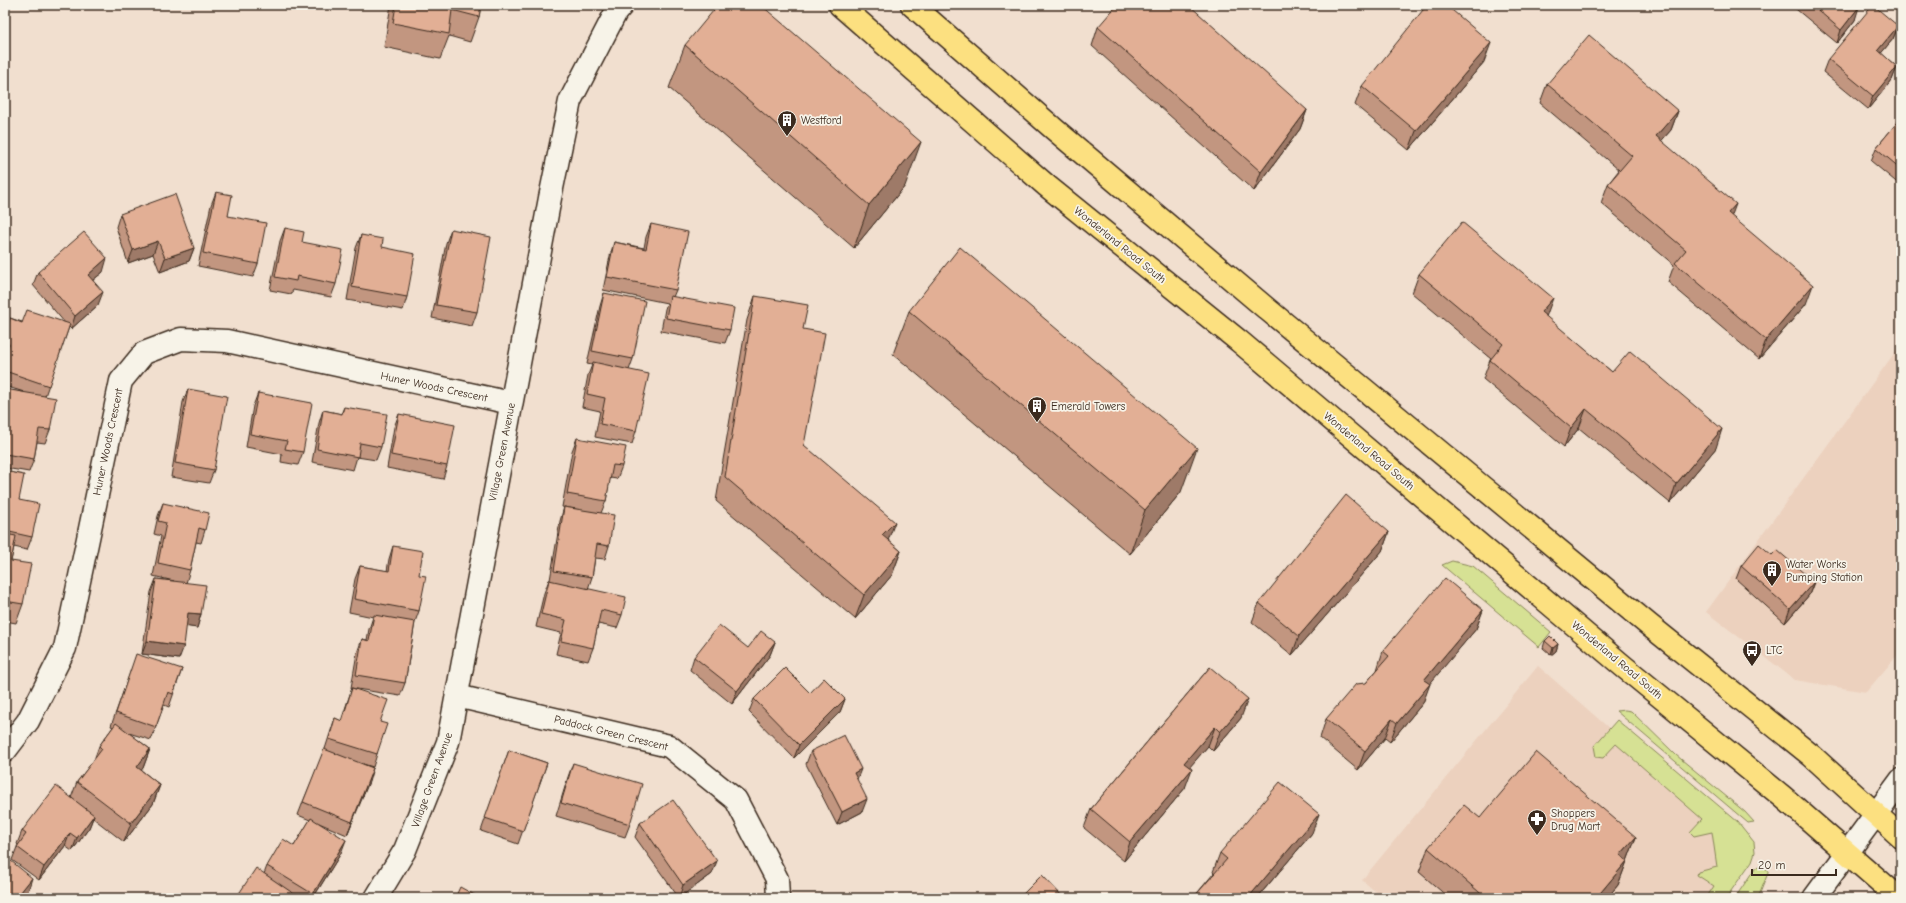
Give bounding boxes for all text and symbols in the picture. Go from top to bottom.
building icon: Westford [776,109,798,137]
place label: Westford [801,114,842,127]
street label: Wonderland Road South [1071,204,1169,286]
street label: Huner Woods Crescent [379,369,490,405]
street label: Huner Woods Crescent [90,386,126,497]
building icon: Emerald Towers [1026,395,1048,423]
place label: Emerald Towers [1051,400,1126,413]
street label: Village Green Avenue [486,401,518,502]
street label: Wonderland Road South [1321,409,1417,493]
place label: Water Works Pumping Station [1786,558,1863,584]
building icon: Water Works Pumping Station [1761,559,1783,587]
street label: Wonderland Road South [1569,618,1665,702]
bus stop icon: LTC [1741,639,1763,667]
place label: LTC [1766,644,1783,657]
street label: Paddock Green Crescent [553,713,670,754]
street label: Village Green Avenue [409,730,455,829]
place label: Shoppers Drug Mart [1551,807,1601,833]
pharmacy icon: Shoppers Drug Mart [1526,808,1548,836]
scale bar [1752,851,1836,877]
text: 20 m [1758,858,1786,872]

